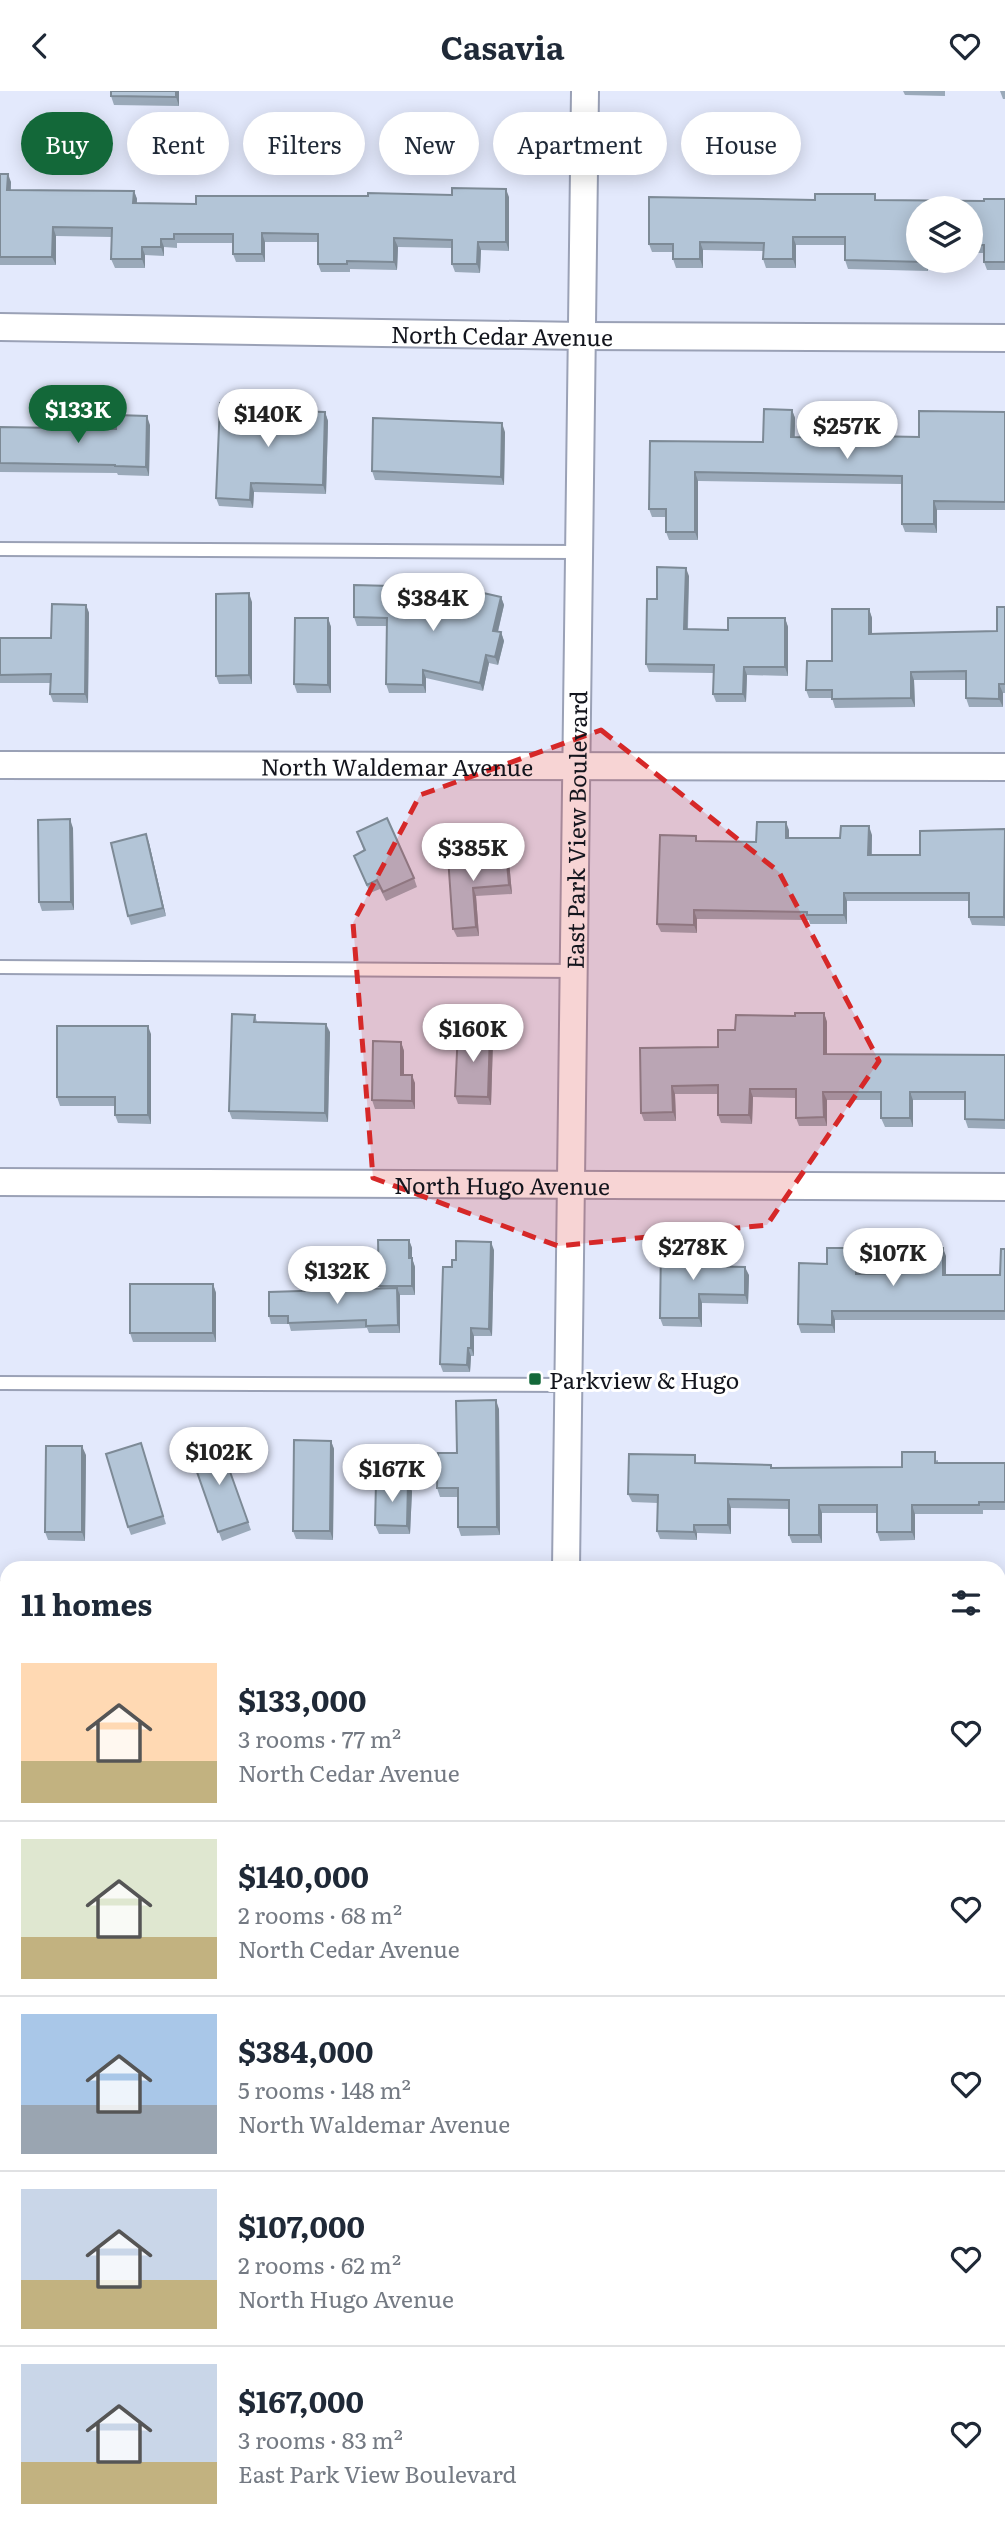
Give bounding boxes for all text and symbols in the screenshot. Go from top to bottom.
text: Casavia [440,22,565,70]
icon: back [21,27,59,65]
icon: heart [946,27,984,65]
chip: Buy [21,112,113,175]
chip: Rent [127,112,229,175]
chip: Filters [243,112,365,175]
chip: New [379,112,479,175]
chip: Apartment [493,112,667,175]
chip: House [681,112,801,175]
map controls [906,196,983,273]
button: layers [906,196,983,273]
street label: North Cedar Avenue [391,316,613,353]
pin: $133K [29,385,127,445]
pin: $140K [219,389,317,449]
text: $133K [45,391,111,425]
text: $140K [234,395,302,429]
pin: $257K [798,401,896,461]
text: $257K [813,407,881,441]
pin: $384K [384,573,482,633]
text: $384K [397,579,469,613]
street label: East Park View Boulevard [557,690,594,970]
street label: North Waldemar Avenue [261,749,533,783]
pin: $385K [424,823,522,883]
text: $385K [438,829,508,863]
pin: $160K [424,1005,522,1064]
text: $160K [439,1010,507,1044]
street label: North Hugo Avenue [394,1167,610,1202]
pin: $278K [644,1223,742,1282]
text: $278K [658,1228,728,1262]
pin: $107K [844,1229,942,1288]
text: $107K [859,1234,927,1268]
pin: $132K [288,1247,386,1306]
text: $132K [304,1252,370,1286]
place label: Parkview & Hugo [549,1362,739,1396]
marker: Parkview & Hugo [527,1371,543,1387]
pin: $102K [170,1427,268,1487]
text: $102K [185,1433,253,1467]
pin: $167K [343,1445,441,1504]
text: $167K [358,1450,426,1484]
text: 11 homes [21,1581,152,1625]
icon: filters [947,1584,985,1622]
text: $133,000 [238,1677,366,1721]
icon: home [77,1691,161,1775]
icon: heart [947,1714,985,1752]
text: 3 rooms · 77 m² [238,1721,401,1755]
text: North Cedar Avenue [238,1755,460,1789]
text: $140,000 [238,1853,369,1897]
icon: home [77,1867,161,1951]
icon: heart [947,1890,985,1928]
text: 2 rooms · 68 m² [238,1897,402,1931]
text: North Cedar Avenue [238,1931,460,1965]
text: $384,000 [238,2028,374,2072]
icon: home [77,2042,161,2126]
icon: heart [947,2065,985,2103]
text: 5 rooms · 148 m² [238,2072,411,2106]
text: North Waldemar Avenue [238,2106,510,2140]
text: $107,000 [238,2203,365,2247]
icon: home [77,2217,161,2301]
icon: heart [947,2240,985,2278]
text: 2 rooms · 62 m² [238,2247,401,2281]
text: North Hugo Avenue [238,2281,454,2315]
text: $167,000 [238,2378,364,2422]
icon: home [77,2392,161,2476]
icon: heart [947,2415,985,2453]
text: 3 rooms · 83 m² [238,2422,403,2456]
text: East Park View Boulevard [238,2456,517,2490]

